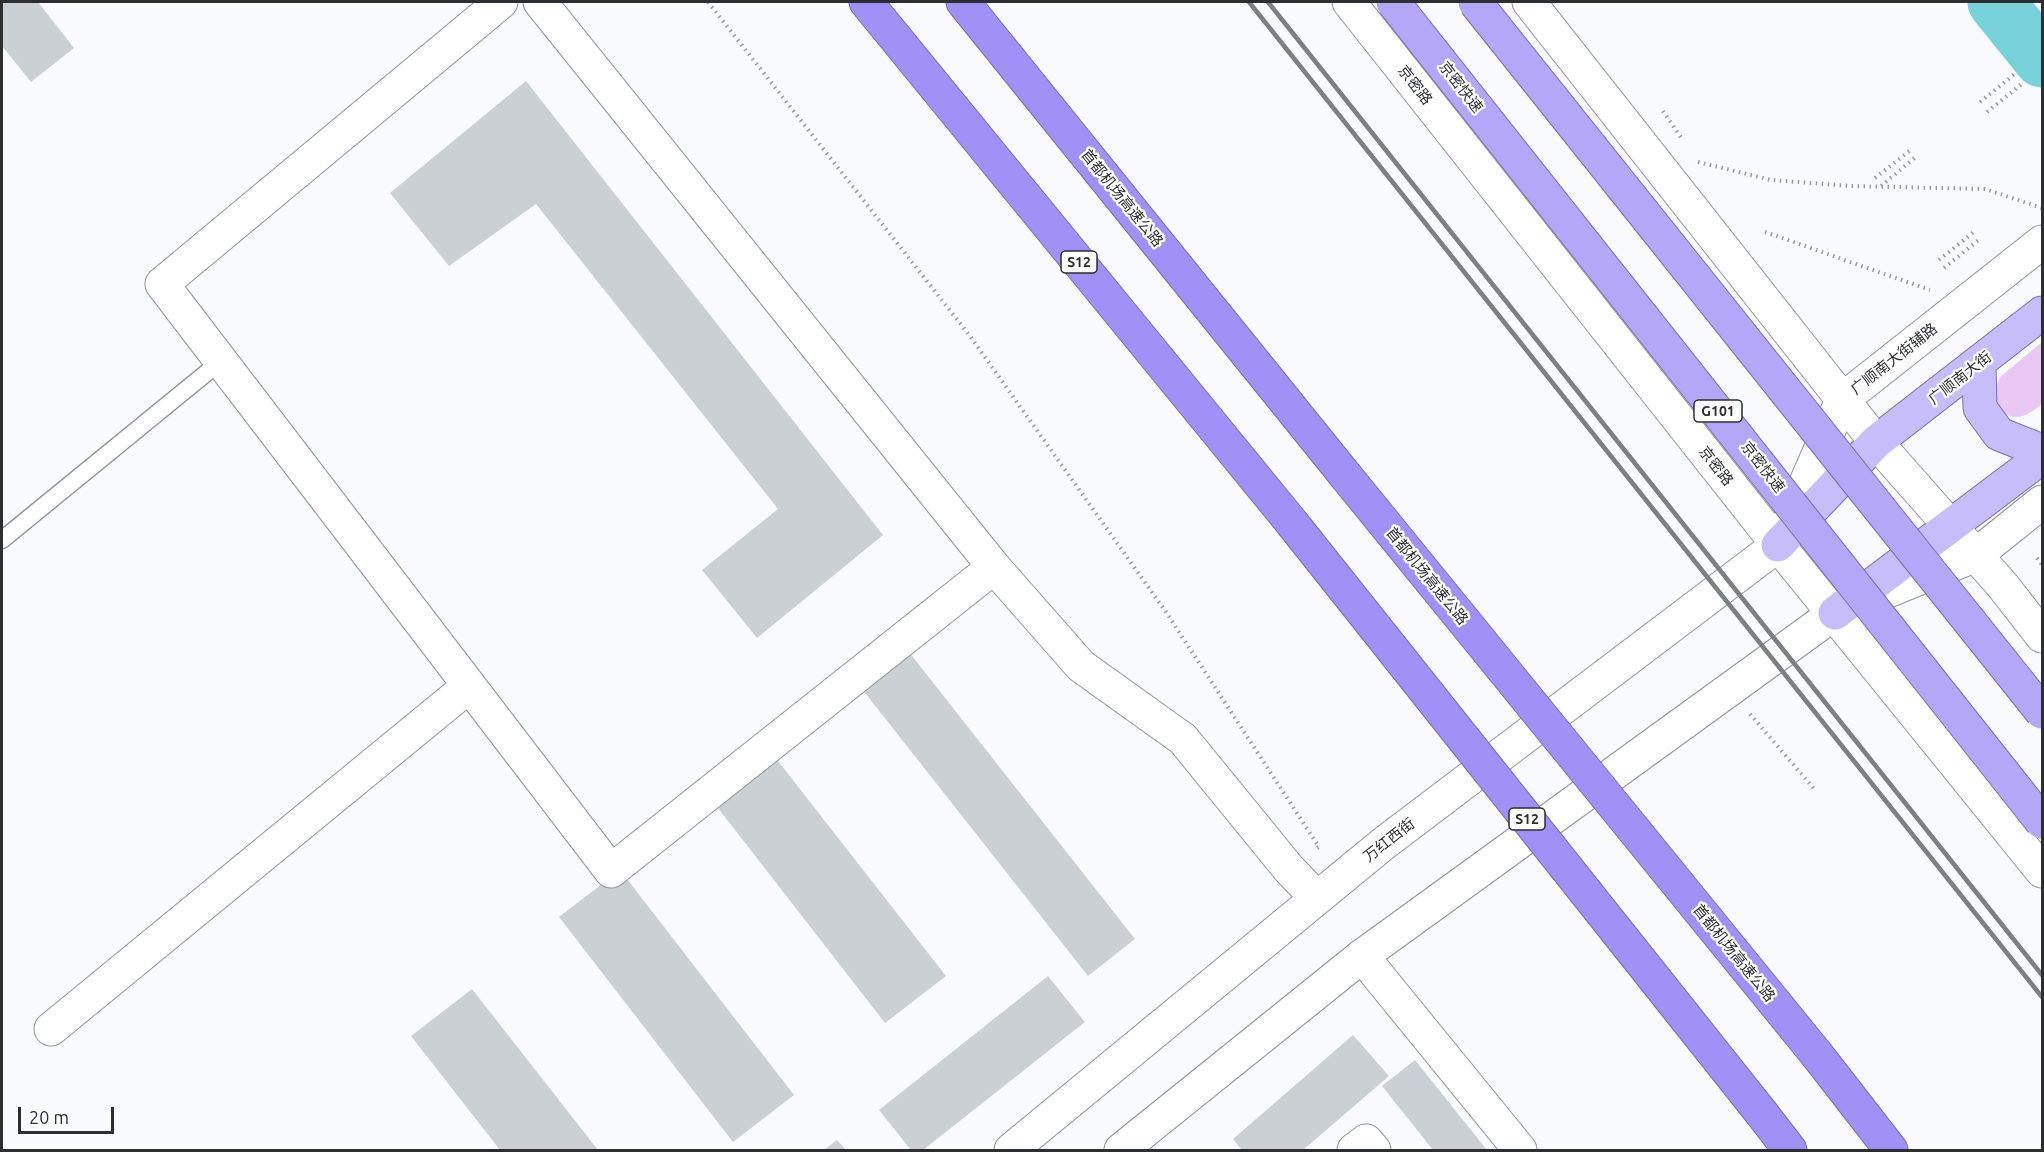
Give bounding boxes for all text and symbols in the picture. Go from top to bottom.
street label: 京密快速 [1435,58,1487,116]
street label: 京密路 [1394,62,1436,108]
street label: 首都机场高速公路 [1077,146,1167,250]
road number: S12 [1061,251,1097,273]
street label: 广顺南大街辅路 [1847,320,1941,398]
street label: 广顺南大街 [1925,348,1995,408]
road number: G101 [1694,400,1742,422]
street label: 京密快速 [1737,438,1789,496]
street label: 京密路 [1695,443,1737,489]
street label: 首都机场高速公路 [1382,524,1472,628]
road number: S12 [1509,808,1545,830]
street label: 万红西街 [1360,814,1418,866]
street label: 首都机场高速公路 [1689,901,1779,1005]
scale bar [21,1095,117,1133]
text: 20 m [29,1107,69,1127]

